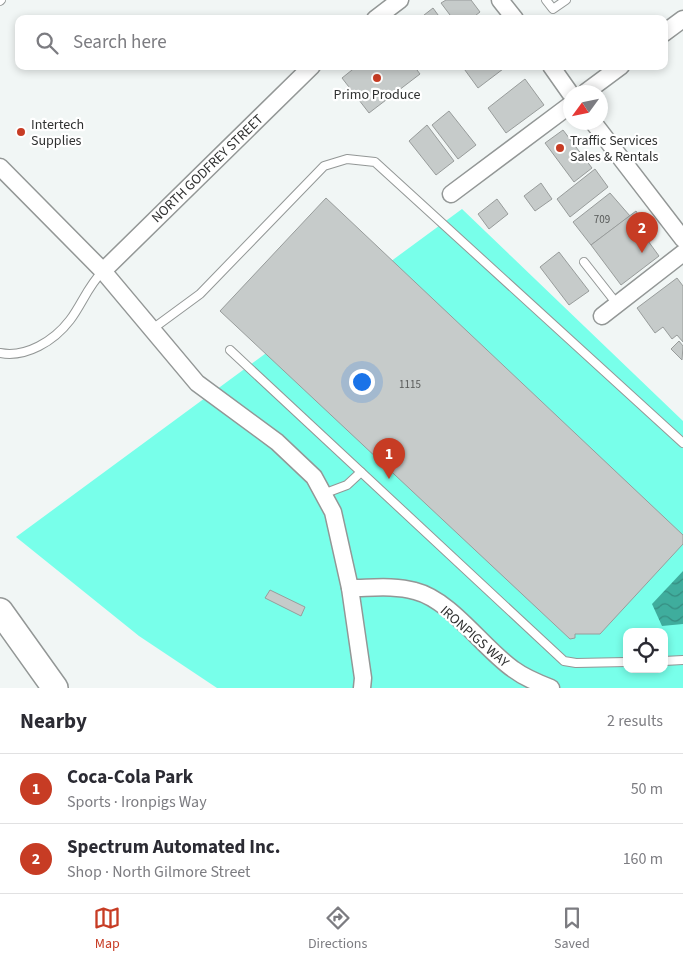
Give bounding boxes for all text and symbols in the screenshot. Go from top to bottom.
search box [15,15,668,70]
icon: search [33,29,61,57]
text: Search here [73,29,167,56]
marker: Primo Produce [371,72,383,84]
place label: Primo Produce [334,85,420,105]
north arrow [563,85,608,130]
street label: NORTH GODFREY STREET [147,110,268,228]
place label: Intertech Supplies [31,115,84,151]
marker: Intertech Supplies [15,126,27,138]
place label: Traffic Services Sales & Rentals [570,131,659,167]
marker: Traffic Services Sales & Rentals [554,142,566,154]
house number: 709 [594,212,610,227]
pin: 2 [626,212,658,253]
your location [349,369,375,395]
house number: 1115 [399,377,421,392]
pin: 1 [373,438,405,479]
street label: IRONPIGS WAY [435,601,513,673]
map controls [623,628,668,673]
button: locate [623,628,668,673]
text: Nearby [20,706,87,736]
text: 2 results [607,710,663,732]
text: Coca-Cola Park [67,764,193,791]
text: 1 [32,778,40,800]
text: 50 m [631,778,663,800]
text: Sports · Ironpigs Way [67,791,207,813]
text: Spectrum Automated Inc. [67,834,280,861]
text: 2 [32,848,40,870]
text: 160 m [623,848,663,870]
text: Shop · North Gilmore Street [67,861,251,883]
tab: Map [93,904,121,954]
tab: Directions [308,904,367,954]
tab: Saved [554,904,590,954]

